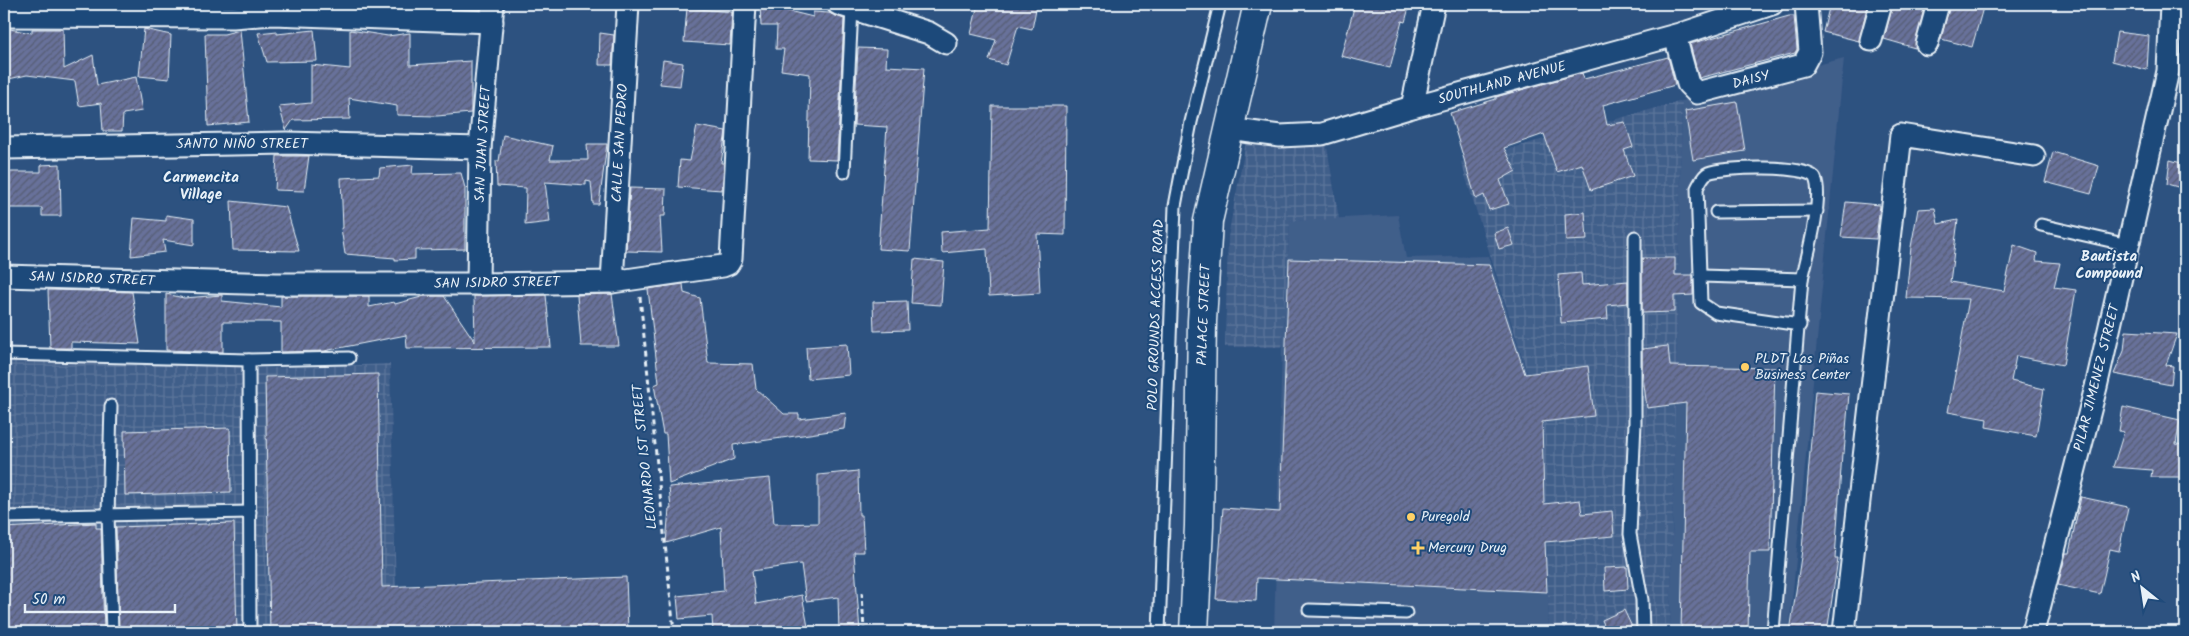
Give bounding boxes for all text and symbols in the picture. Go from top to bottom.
street label: SOUTHLAND AVENUE [1436,55,1569,111]
street label: DAISY [1730,65,1773,95]
street label: CALLE SAN PEDRO [606,83,634,203]
street label: SAN JUAN STREET [469,84,497,203]
street label: SANTO NIÑO STREET [176,133,309,155]
district label: Carmencita Village [163,166,239,207]
street label: POLO GROUNDS ACCESS ROAD [1142,219,1170,411]
district label: Bautista Compound [2076,245,2143,286]
street label: PALACE STREET [1191,262,1217,366]
street label: SAN ISIDRO STREET [29,266,157,292]
street label: SAN ISIDRO STREET [434,271,561,295]
street label: PILAR JIMENEZ STREET [2068,301,2126,454]
place label: PLDT Las Piñas Business Center [1755,348,1851,386]
marker: PLDT Las Piñas Business Center [1739,361,1751,373]
street label: LEONARDO 1ST STREET [626,382,664,531]
place label: Puregold [1421,506,1471,528]
marker: Puregold [1405,511,1417,523]
place label: Mercury Drug [1428,537,1507,559]
marker: Mercury Drug [1412,542,1424,554]
north arrow [2116,564,2166,614]
text: N [2127,566,2145,589]
scale bar [25,581,175,613]
text: 50 m [32,588,66,612]

